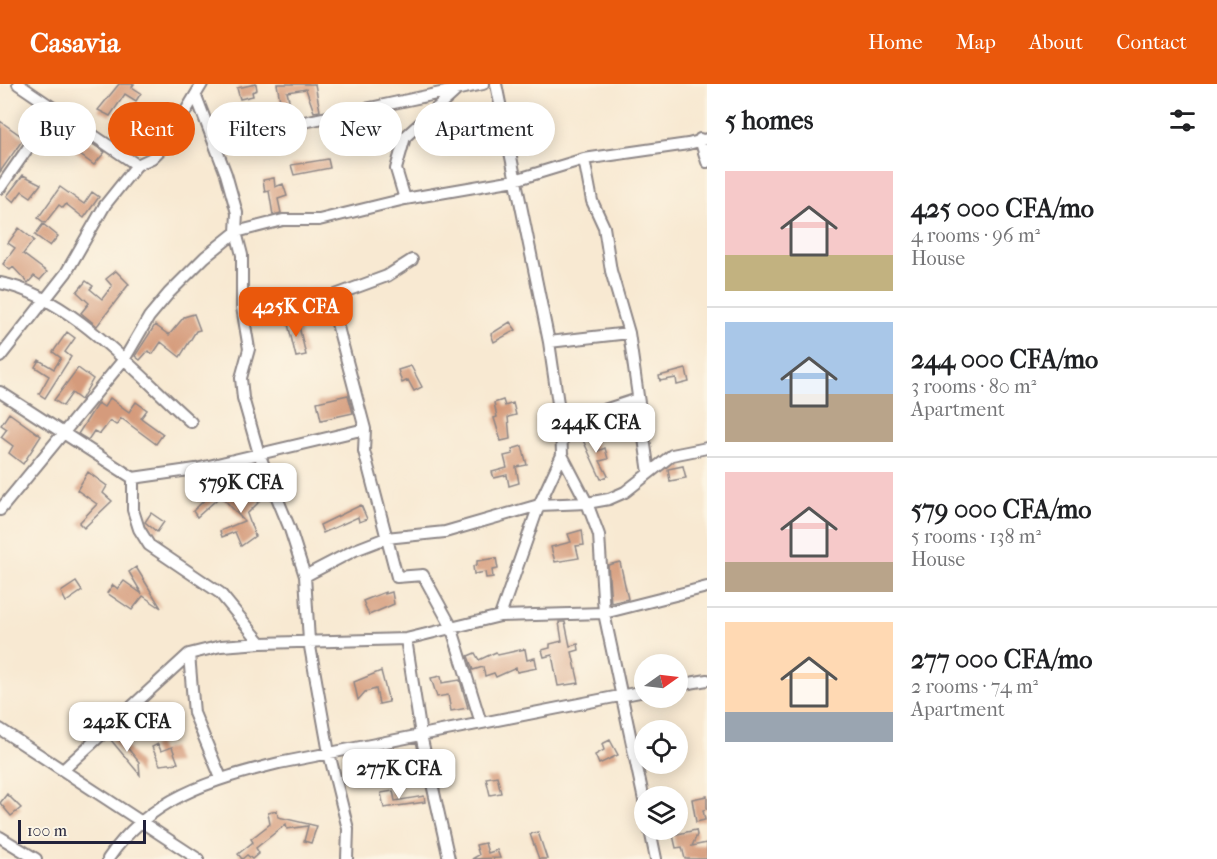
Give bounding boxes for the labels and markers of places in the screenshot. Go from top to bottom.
pin: 425K CFA [234,287,358,338]
pin: 244K CFA [534,403,658,454]
pin: 579K CFA [179,463,303,514]
pin: 242K CFA [65,702,189,753]
pin: 277K CFA [337,749,461,800]

